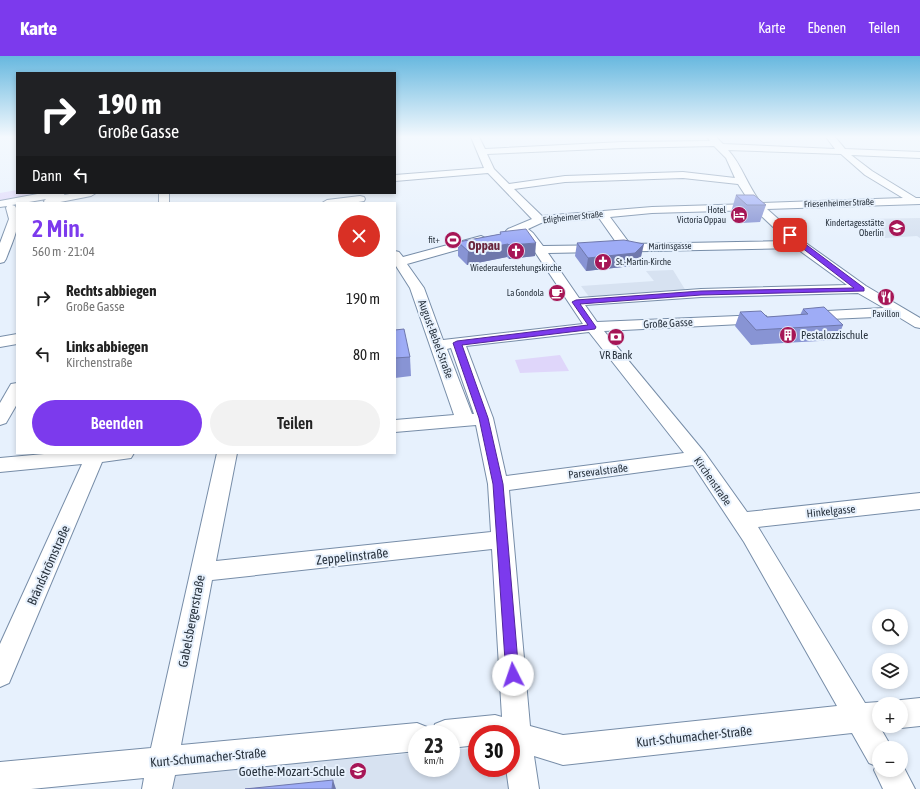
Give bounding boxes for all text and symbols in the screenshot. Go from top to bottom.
text: Karte [20,17,57,39]
text: Karte [758,20,785,36]
text: Ebenen [807,20,846,36]
text: Teilen [868,20,900,36]
icon: right [32,88,84,140]
text: 190 m [98,88,161,120]
text: Große Gasse [98,121,179,142]
icon: left [70,164,92,186]
text: Dann [32,167,62,184]
street label: Friesenheimer Straße [804,197,874,209]
place label: Hotel Victoria Oppau [677,205,727,225]
hotel icon: Hotel Victoria Oppau [729,205,749,225]
street label: Edigheimer Straße [542,209,604,225]
text: 2 Min. [32,215,84,242]
button: close [338,215,380,257]
pin [773,218,807,252]
place label: Kindertagesstätte Oberlin [825,218,884,238]
school or university icon: Kindertagesstätte Oberlin [887,218,907,238]
icon: arrive [779,224,801,246]
sports icon: fit+ [443,230,463,250]
place label: fit+ [428,235,440,245]
district label: Oppau [468,238,500,253]
church icon: Wiederauferstehungskirche [506,241,526,261]
street label: Martinsgasse [648,241,692,251]
text: 560 m · 21:04 [32,244,95,259]
church icon: St.-Martin-Kirche [593,252,613,272]
place label: St.-Martin-Kirche [616,257,671,267]
place label: Wiederauferstehungskirche [470,263,562,273]
text: Rechts abbiegen [66,282,156,299]
cafe icon: La Gondola [547,283,567,303]
icon: right [32,287,54,309]
restaurant icon: Pavillon [876,287,896,307]
place label: La Gondola [507,288,544,298]
text: 190 m [346,290,380,307]
street label: August-Bebel-Straße [416,298,456,380]
text: Große Gasse [66,299,125,314]
place label: Pavillon [872,309,900,319]
street label: Große Gasse [643,316,693,330]
building icon: Pestalozzischule [778,325,798,345]
bank icon: VR Bank [606,327,626,347]
place label: Pestalozzischule [801,329,868,341]
text: Links abbiegen [66,338,148,355]
icon: left [32,343,54,365]
text: 80 m [353,346,380,363]
place label: VR Bank [600,349,633,361]
text: Kirchenstraße [66,355,132,370]
button: Beenden [32,400,202,446]
button: Teilen [210,400,380,446]
street label: Kirchenstraße [692,455,734,507]
street label: Parsevalstraße [567,461,629,481]
street label: Hinkelgasse [806,502,856,520]
street label: Brändströmstraße [24,523,73,607]
street label: Zeppelinstraße [315,545,389,568]
street label: Gabelsbergerstraße [175,574,208,668]
map controls [872,609,908,777]
button: search [872,609,908,645]
button: layers [872,653,908,689]
position arrow [492,654,534,696]
button: + [872,697,908,733]
street label: Kurt-Schumacher-Straße [635,723,753,750]
speed limit sign: 30 [468,725,520,777]
text: 23 [425,734,443,757]
button: − [872,741,908,777]
street label: Kurt-Schumacher-Straße [149,745,267,770]
text: km/h [424,755,444,766]
school or university icon: Goethe-Mozart-Schule [348,761,368,781]
place label: Goethe-Mozart-Schule [239,764,345,779]

